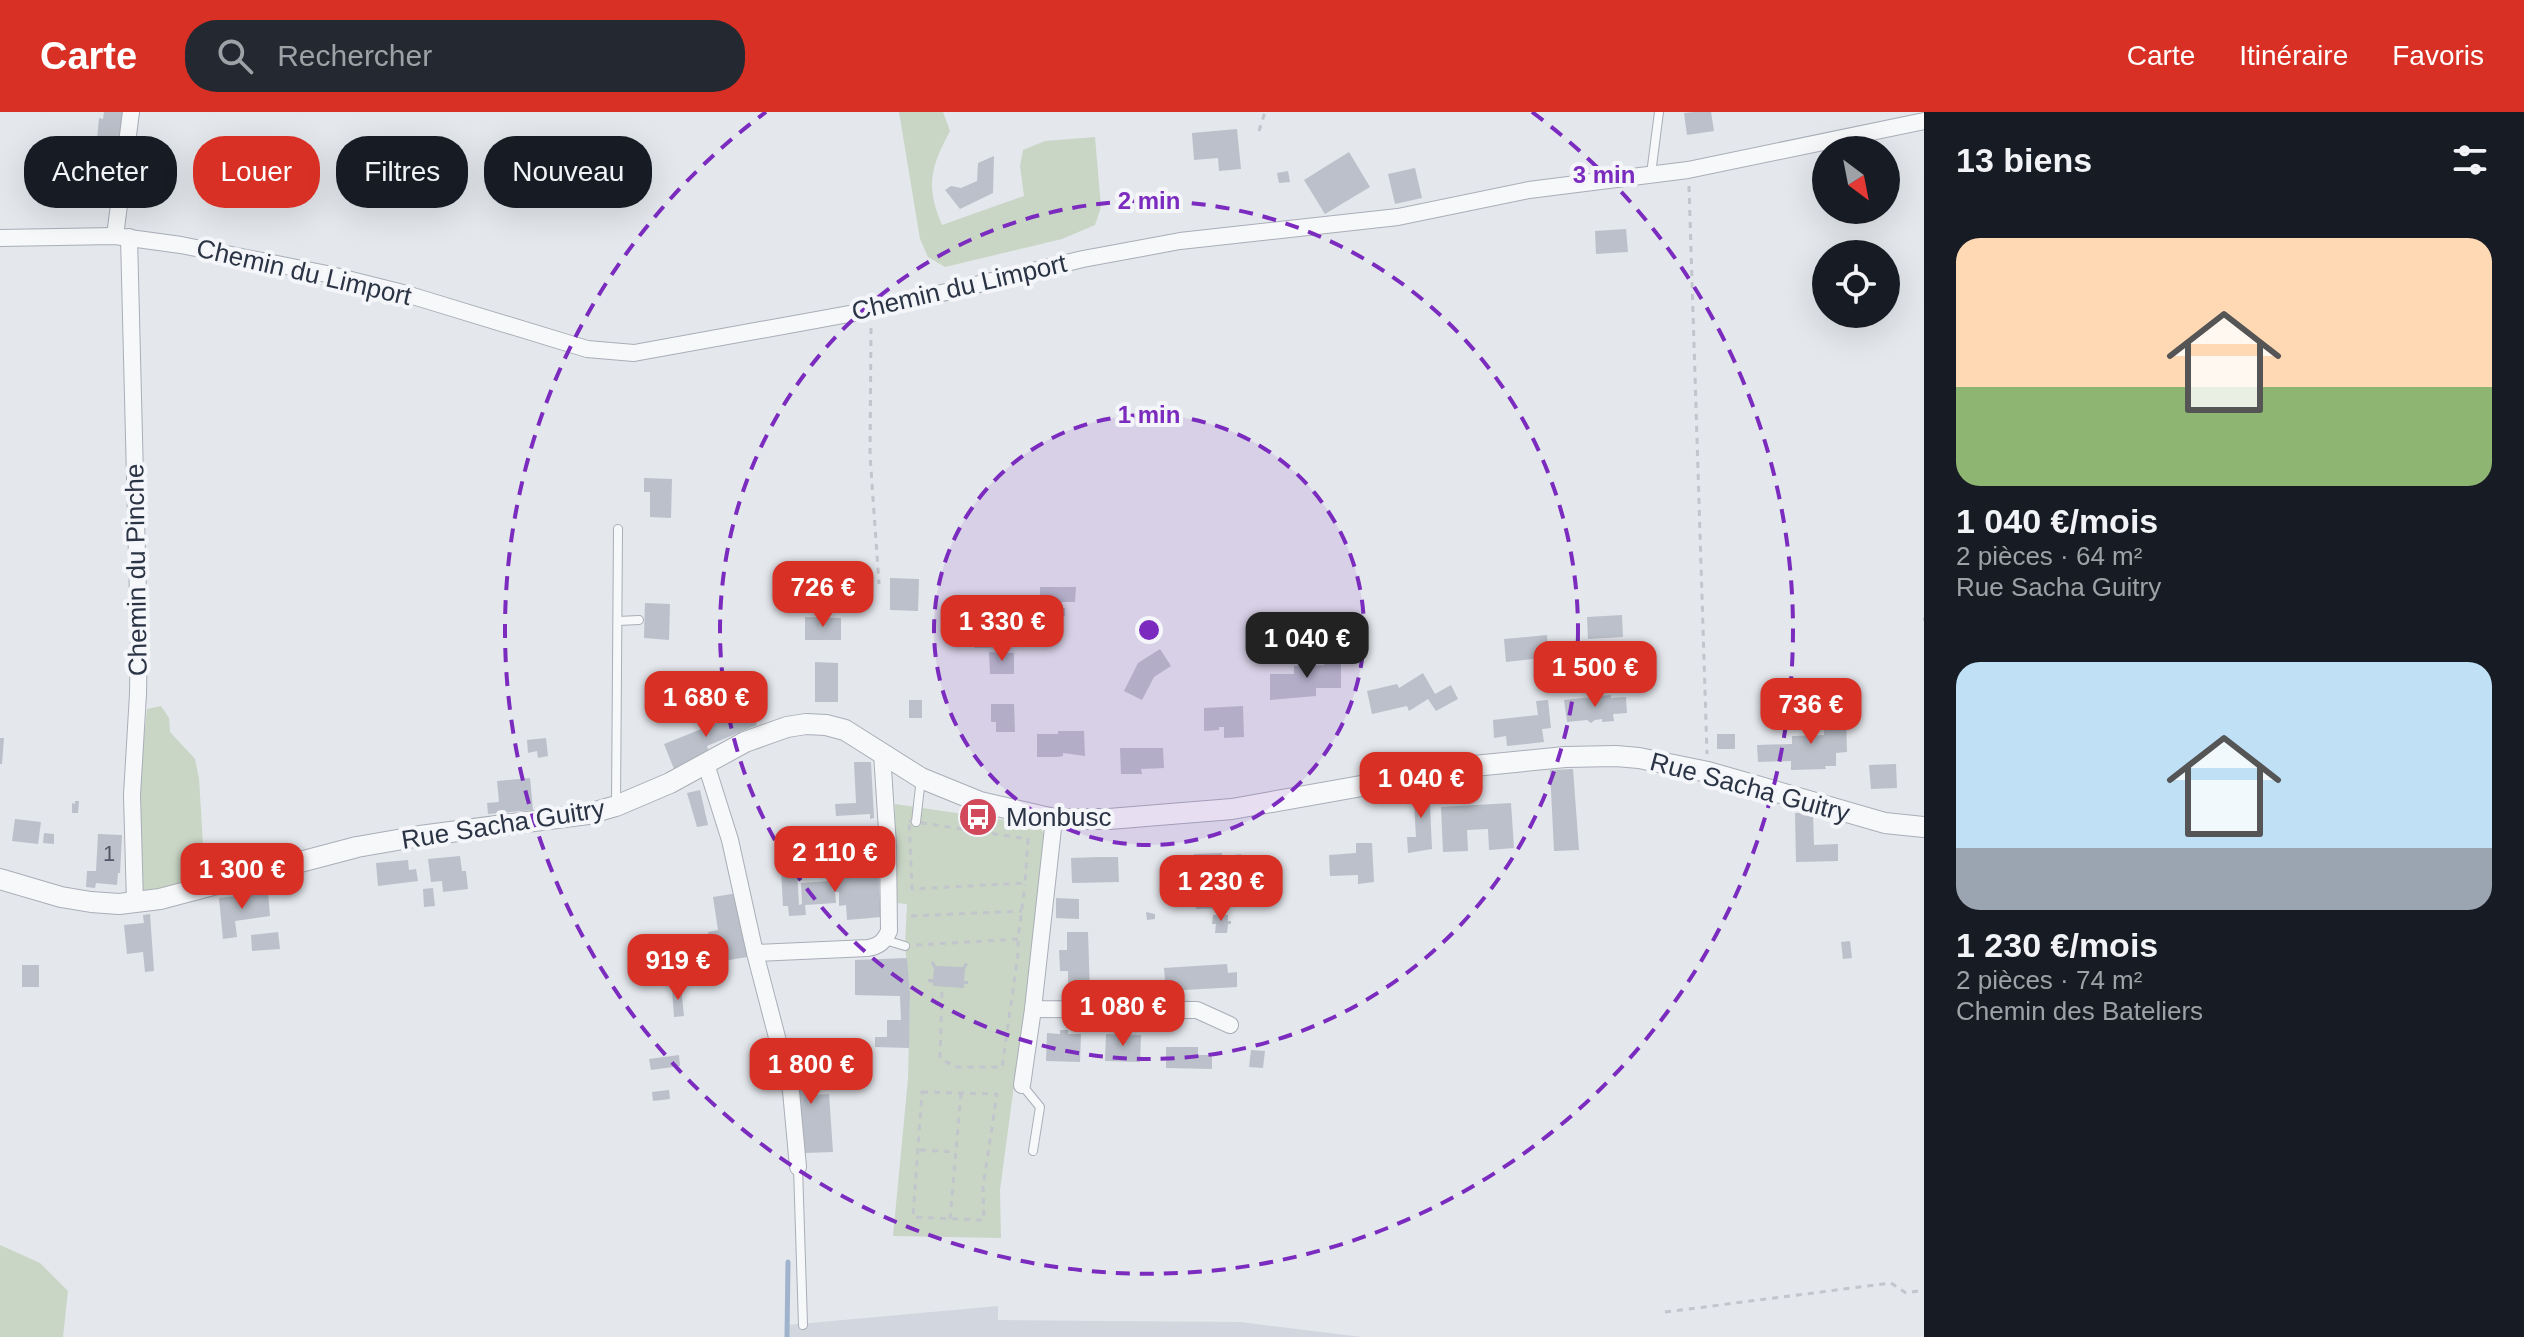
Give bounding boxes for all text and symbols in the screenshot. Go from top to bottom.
search box [185,20,745,92]
icon: search [213,34,257,78]
text: Carte [40,35,137,77]
text: Rechercher [277,39,432,72]
text: Carte [2127,40,2195,71]
text: Itinéraire [2239,40,2348,71]
text: Favoris [2392,40,2484,71]
chip: Acheter [24,136,177,208]
chip: Louer [193,136,320,208]
chip: Filtres [336,136,468,208]
chip: Nouveau [484,136,652,208]
north arrow [1812,136,1900,224]
map controls [1812,136,1900,328]
icon: filters [2448,138,2492,182]
text: 13 biens [1956,141,2092,179]
text: 3 min [1573,161,1635,188]
text: 2 min [1118,187,1180,214]
street label: Chemin du Limport [194,233,415,311]
button: locate [1812,240,1900,328]
street label: Chemin du Limport [849,248,1070,326]
icon: home [2152,290,2296,434]
text: 1 min [1118,401,1180,428]
street label: Chemin du Pinche [119,464,153,676]
text: 1 040 €/mois [1956,502,2158,540]
text: 2 pièces · 64 m² [1956,541,2142,571]
pin: 726 € [767,561,879,629]
text: 726 € [790,572,856,602]
text: Rue Sacha Guitry [1956,572,2161,602]
pin: 1 330 € [928,595,1076,663]
text: 1 330 € [959,606,1045,636]
pin: 1 040 € [1233,612,1381,680]
centre of rings [1135,616,1163,644]
text: 1 040 € [1264,623,1350,653]
pin: 1 500 € [1521,641,1669,709]
text: 1 500 € [1552,652,1638,682]
pin: 1 680 € [632,671,780,739]
pin: 736 € [1755,678,1867,746]
text: 1 680 € [663,682,749,712]
text: 736 € [1778,689,1844,719]
icon: home [2152,714,2296,858]
street label: Rue Sacha Guitry [1647,746,1853,828]
pin: 1 040 € [1347,752,1495,820]
text: 1 040 € [1378,763,1464,793]
street label: Rue Sacha Guitry [399,793,607,855]
bus stop icon: Monbusc [957,796,999,838]
place label: Monbusc [1006,802,1112,832]
pin: 2 110 € [761,826,909,894]
text: 2 110 € [792,837,878,867]
house number: 1 [103,841,115,866]
pin: 1 300 € [168,843,316,911]
text: 1 300 € [199,854,285,884]
pin: 1 230 € [1147,855,1295,923]
text: 1 230 € [1178,866,1264,896]
text: 1 230 €/mois [1956,926,2158,964]
pin: 919 € [622,934,734,1002]
text: 919 € [645,945,711,975]
text: 2 pièces · 74 m² [1956,965,2142,995]
pin: 1 080 € [1049,980,1197,1048]
text: 1 080 € [1080,991,1166,1021]
text: Chemin des Bateliers [1956,996,2203,1026]
pin: 1 800 € [737,1038,885,1106]
text: 1 800 € [768,1049,854,1079]

